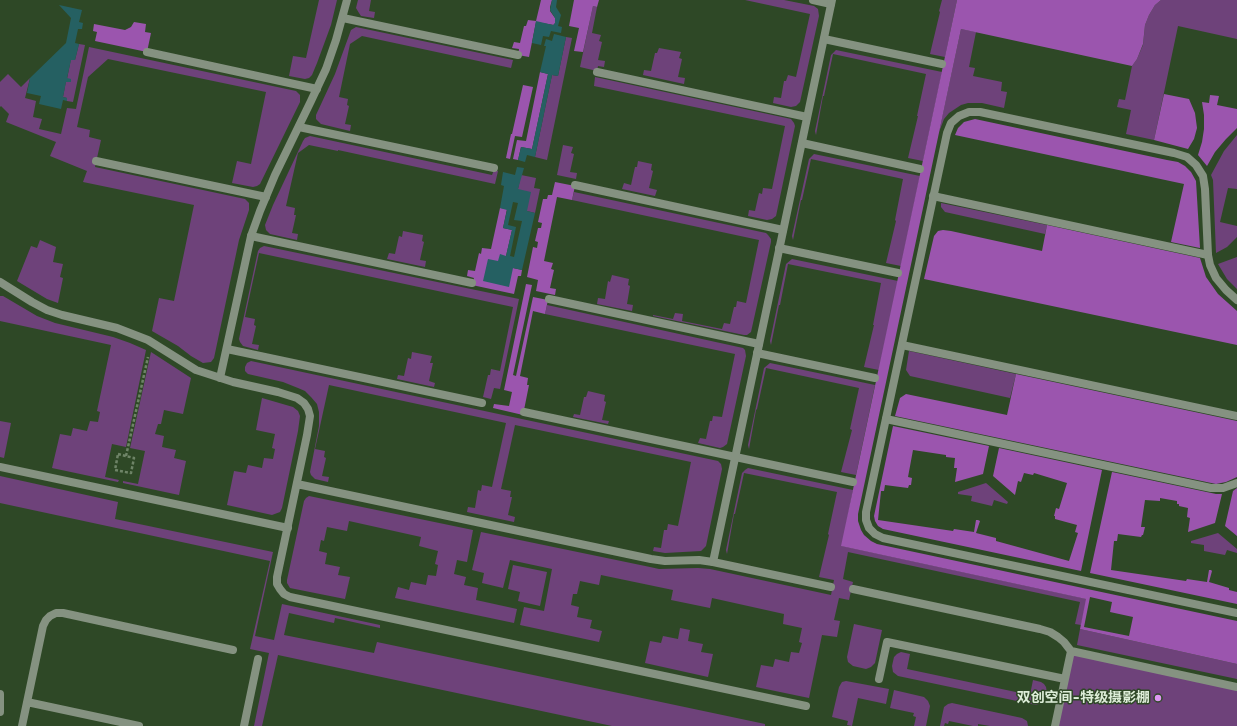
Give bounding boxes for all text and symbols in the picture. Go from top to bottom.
place label: 双创空间-特级摄影棚 [1017,690,1150,706]
marker: 双创空间-特级摄影棚 [1153,693,1163,703]

